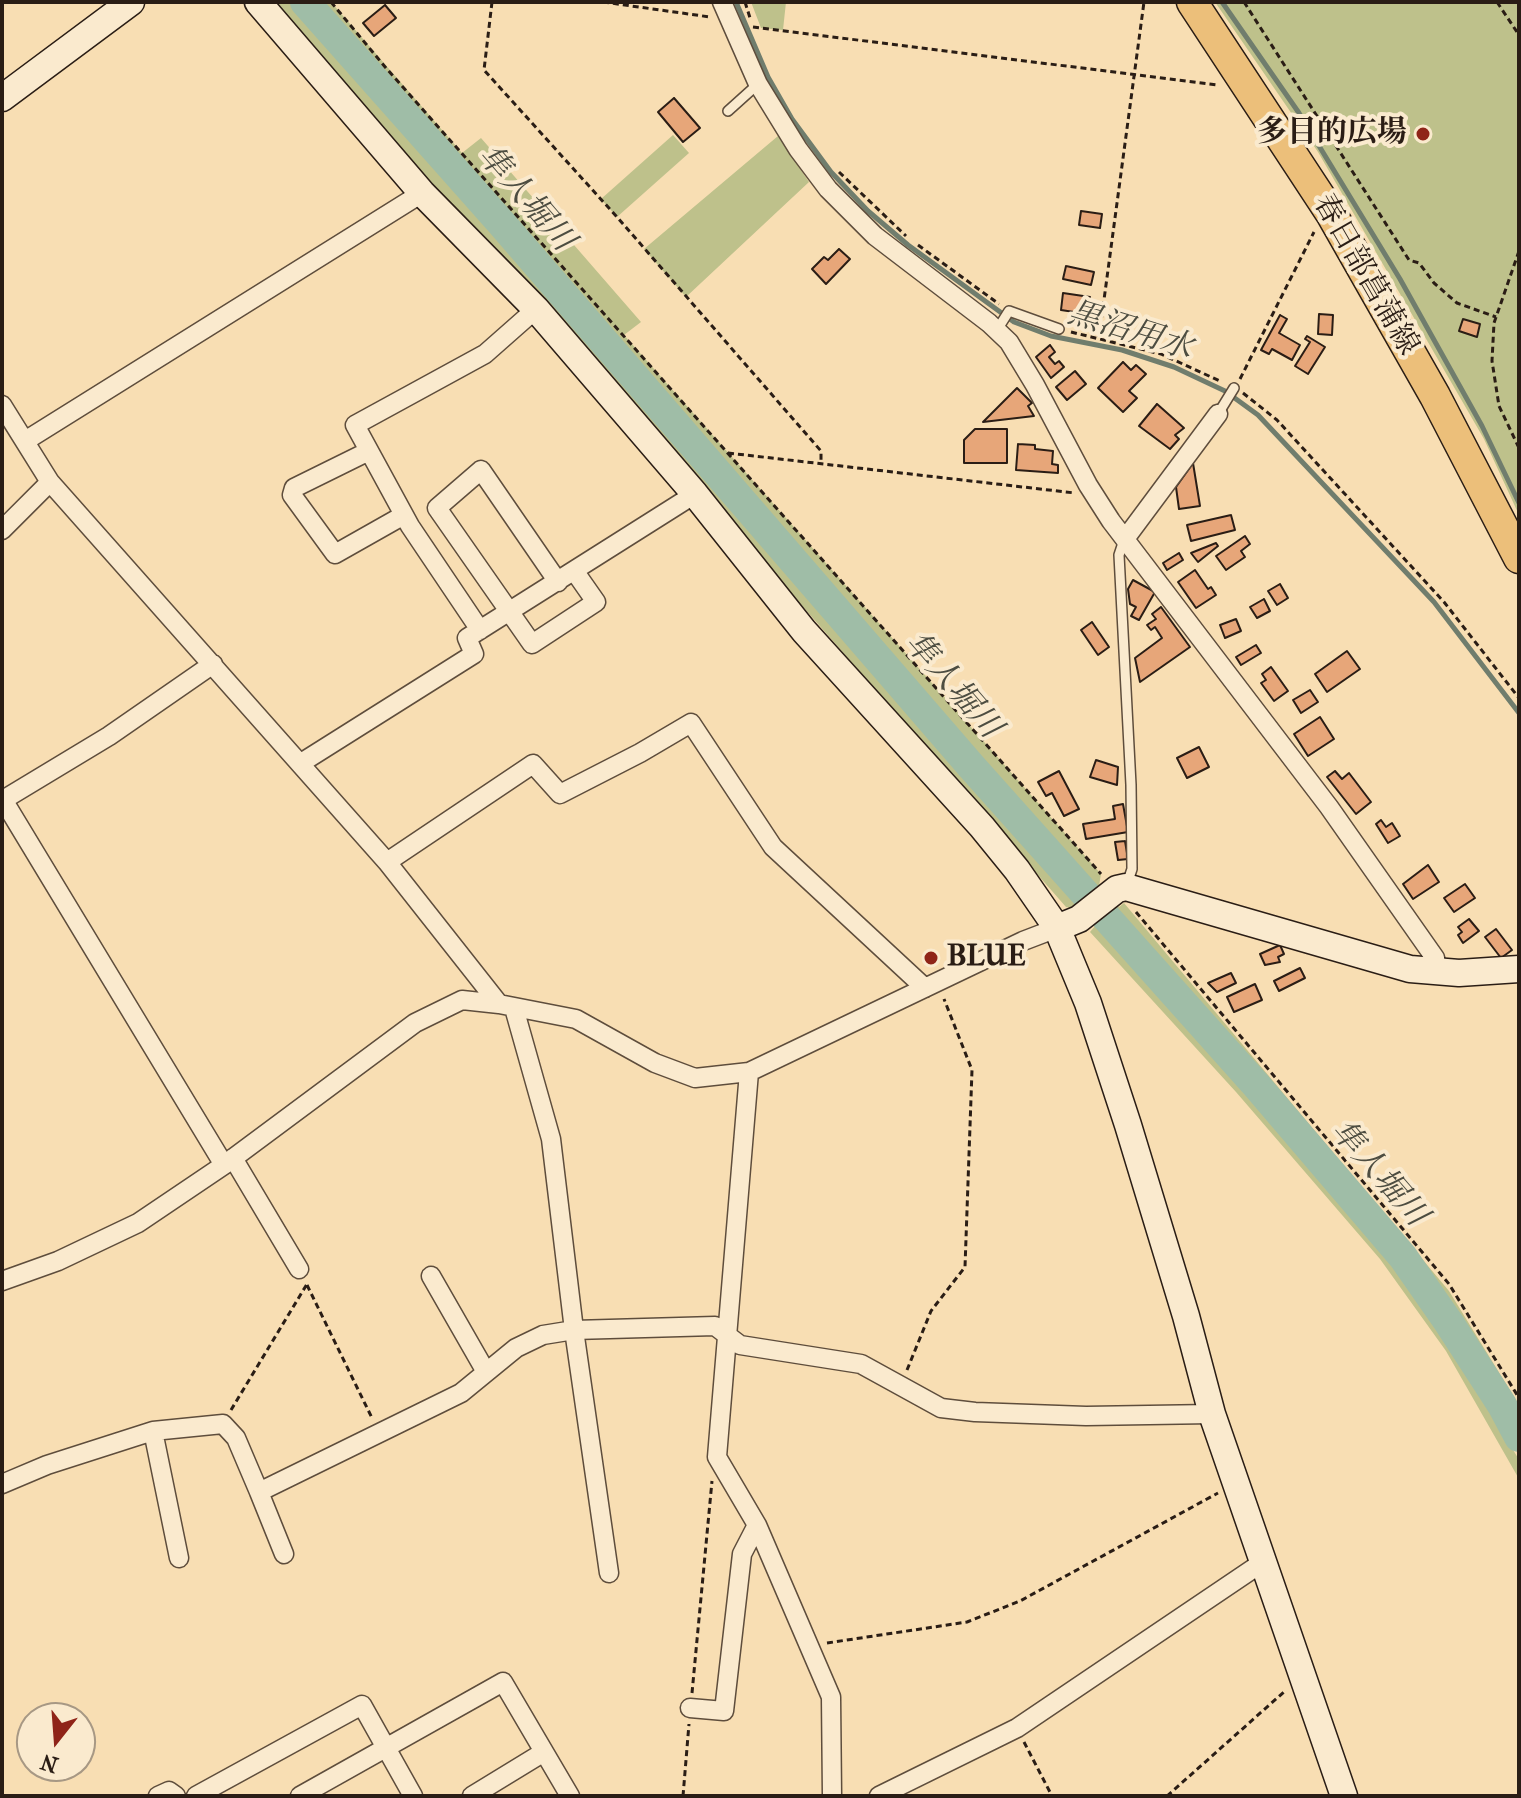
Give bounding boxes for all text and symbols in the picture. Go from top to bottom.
place label: 多目的広場 [1257,116,1407,152]
marker: 多目的広場 [1414,125,1432,143]
water label: 隼人堀川 [469,138,581,260]
street label: 春日部菖蒲線 [1304,188,1426,362]
water label: 黒沼用水 [1063,295,1197,369]
water label: 隼人堀川 [896,625,1008,747]
place label: BLUE [947,940,1026,976]
marker: BLUE [922,949,940,967]
water label: 隼人堀川 [1322,1113,1434,1235]
north arrow [16,1702,96,1782]
text: N [38,1748,61,1778]

